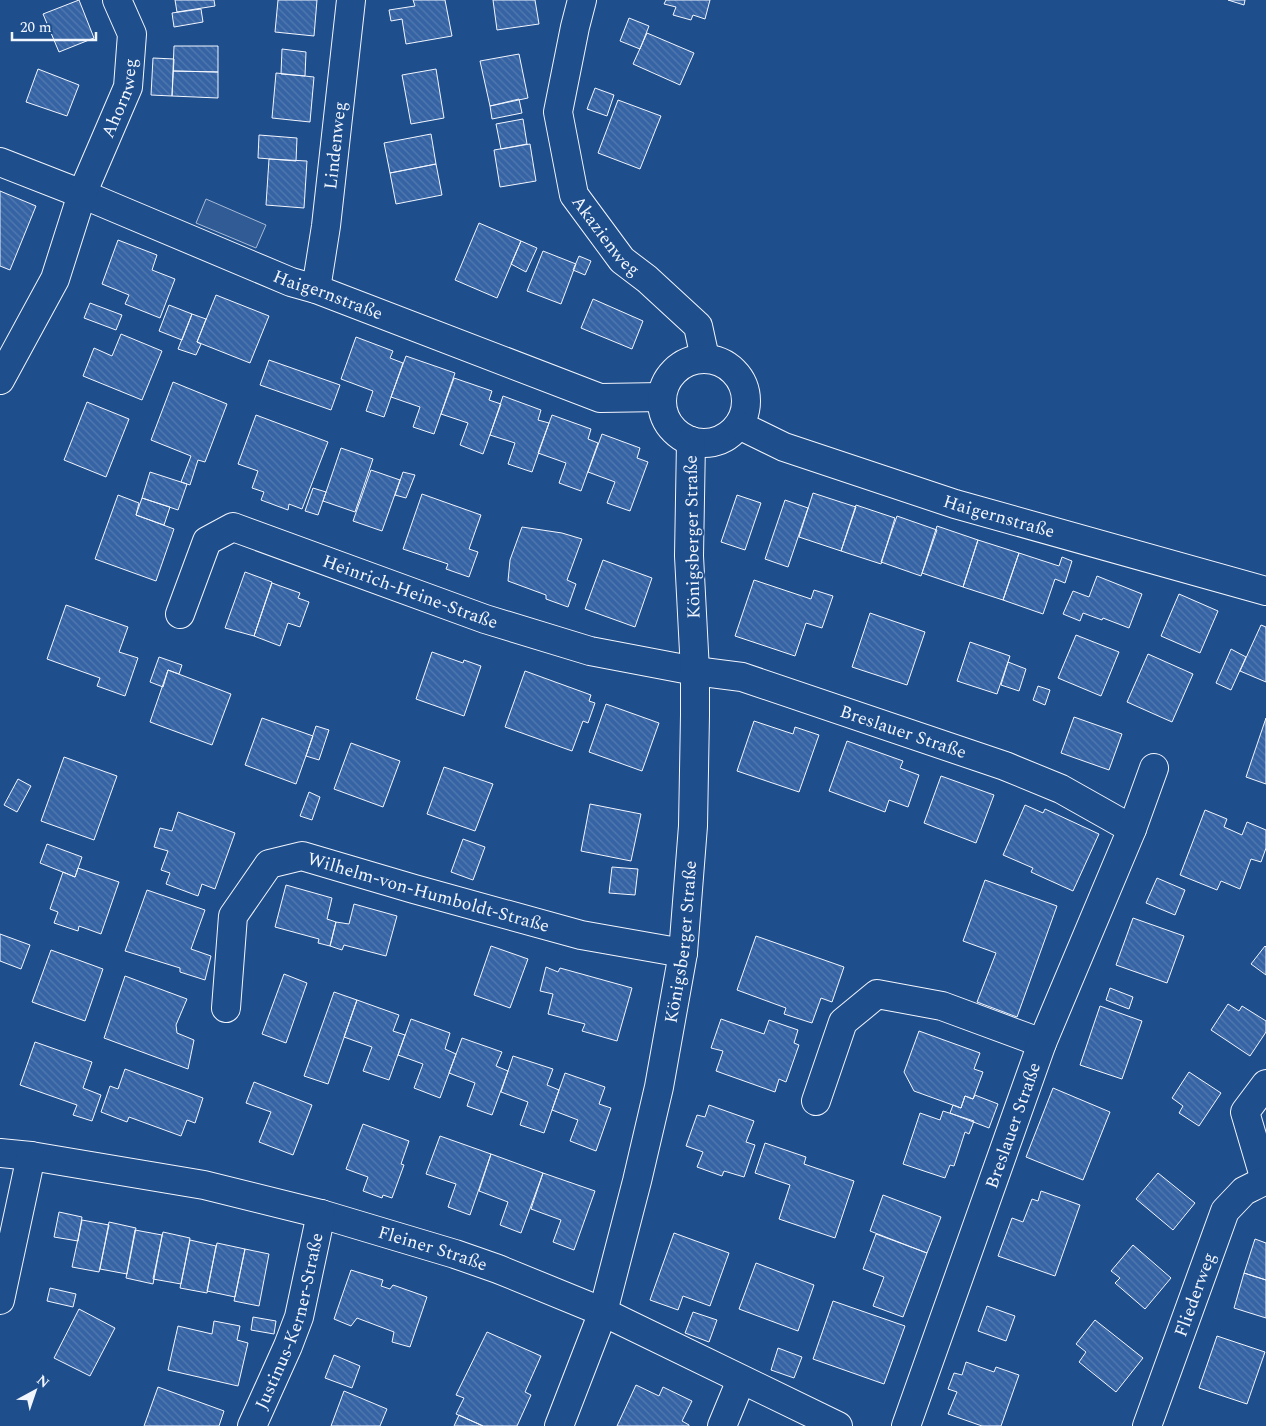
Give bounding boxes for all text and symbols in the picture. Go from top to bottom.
scale bar [12,10,96,42]
text: 20 m [20,16,52,39]
street label: Ahornweg [95,57,144,142]
street label: Lindenweg [317,100,354,191]
street label: Akazienweg [565,190,646,283]
street label: Haigernstraße [269,263,387,327]
street label: Königsberger Straße [678,455,707,619]
street label: Haigernstraße [939,488,1058,545]
street label: Heinrich-Heine-Straße [318,548,501,636]
street label: Breslauer Straße [836,698,970,766]
street label: Wilhelm-von-Humboldt-Straße [304,845,553,940]
street label: Königsberger Straße [658,860,704,1025]
street label: Breslauer Straße [978,1059,1048,1192]
street label: Fleiner Straße [375,1219,491,1278]
street label: Justinus-Kerner-Straße [248,1230,331,1414]
street label: Fliederweg [1167,1248,1223,1341]
north arrow [10,1366,60,1416]
text: N [32,1370,54,1393]

